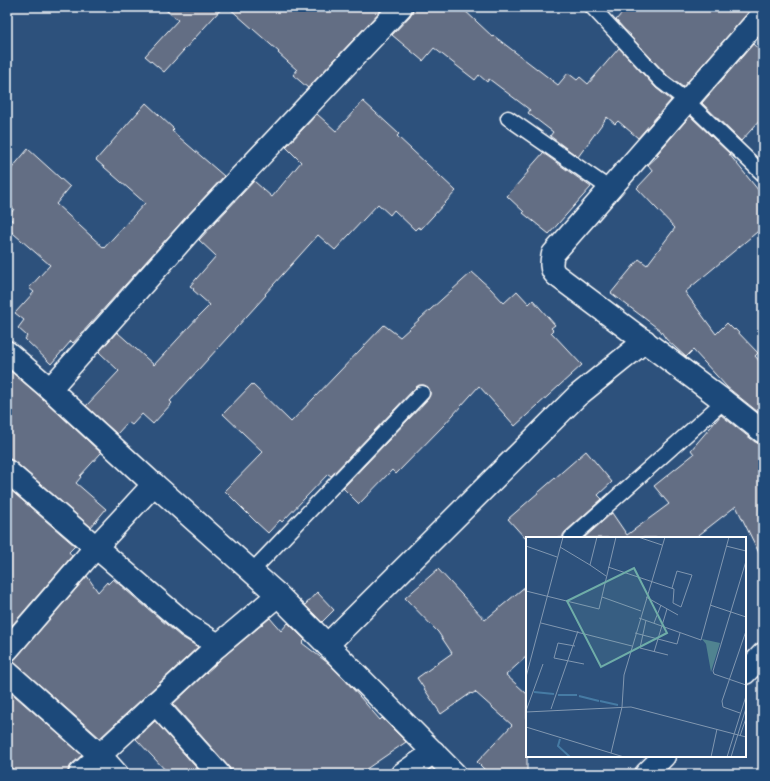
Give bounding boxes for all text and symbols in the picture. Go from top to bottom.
inset map [526,537,746,757]

